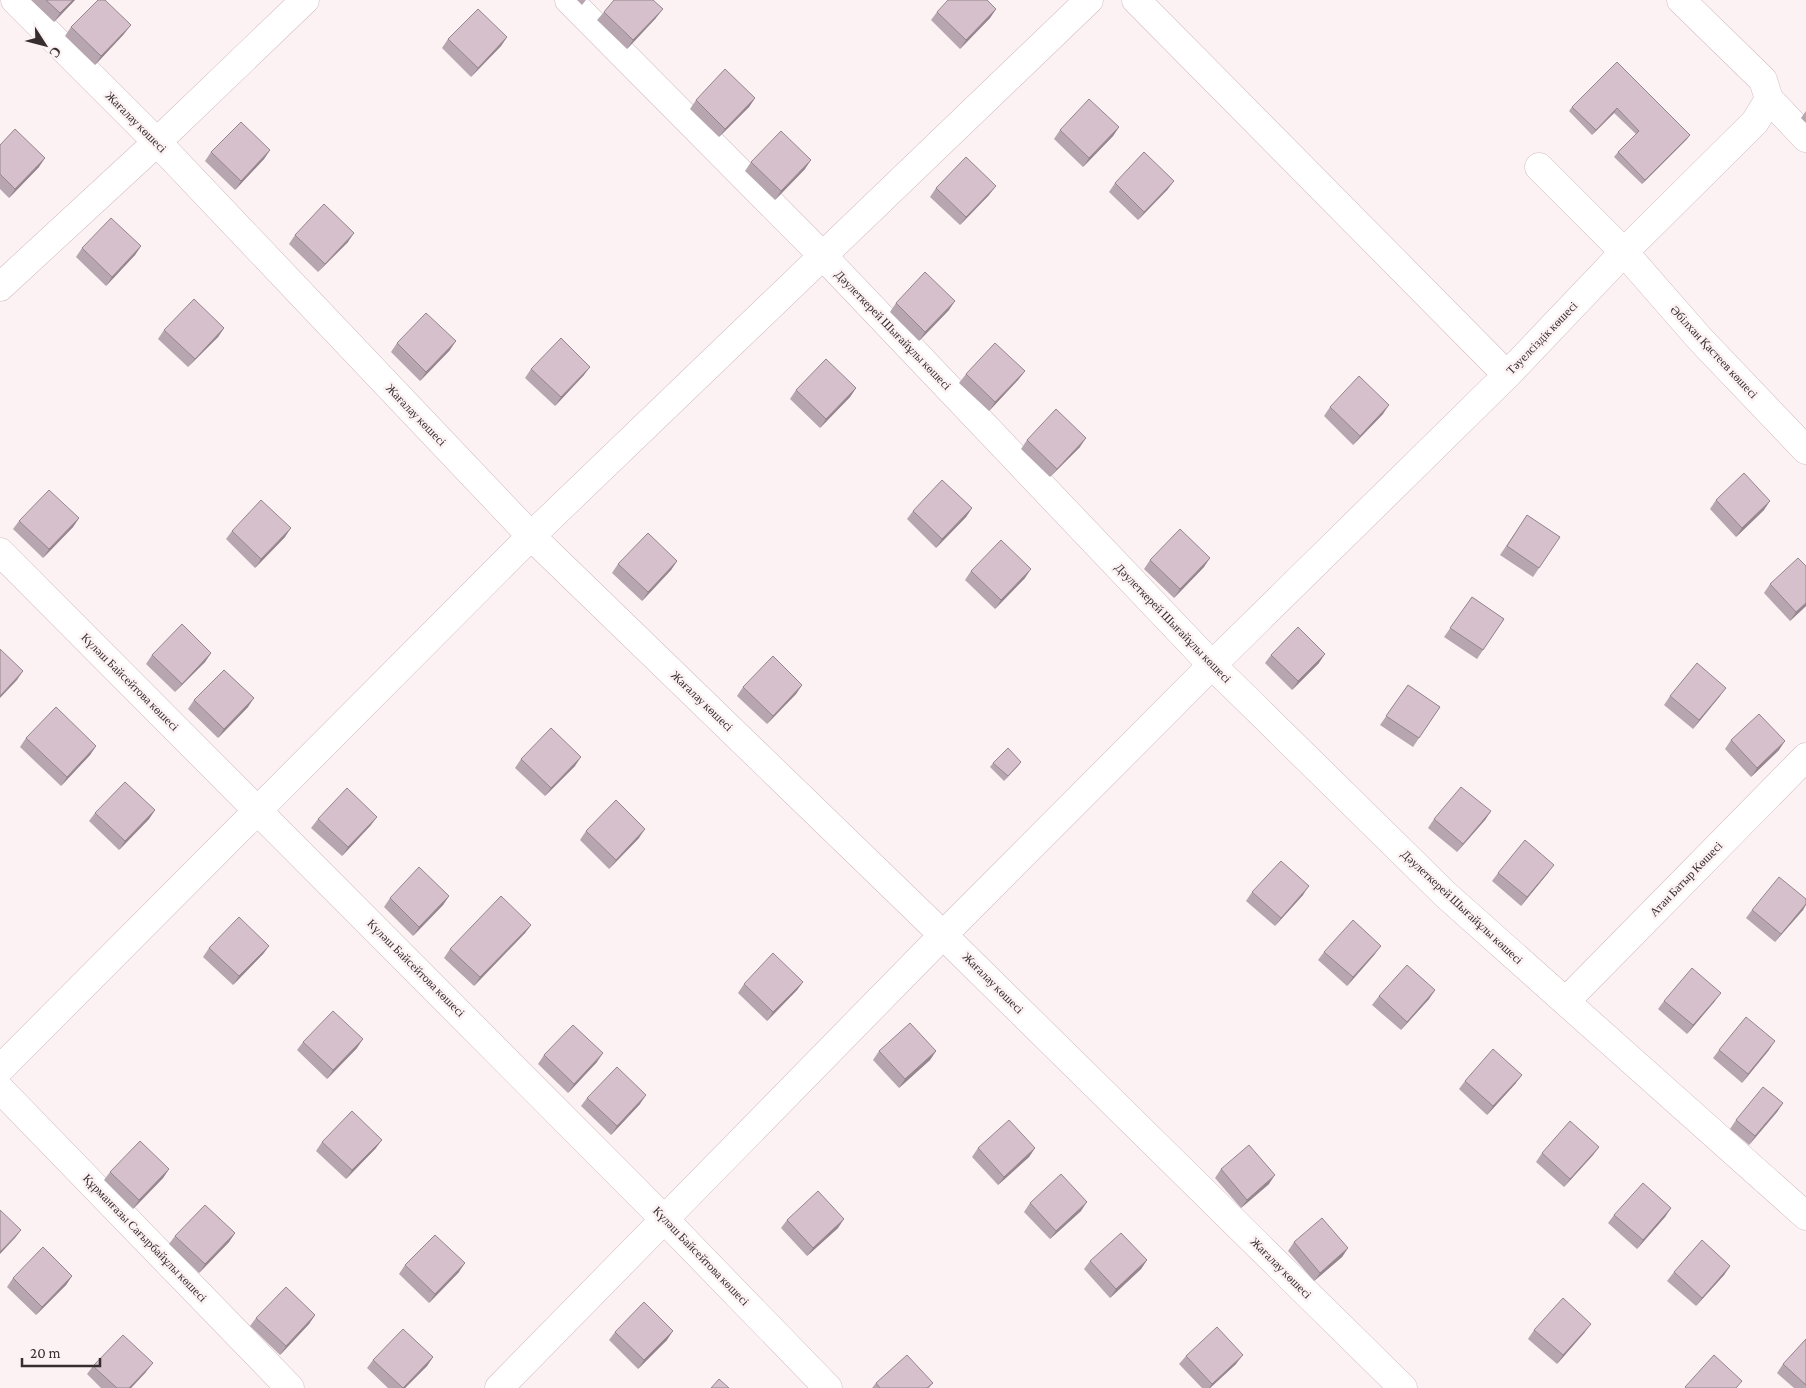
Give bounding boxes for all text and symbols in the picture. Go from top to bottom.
north arrow [20,20,70,70]
text: С [46,44,65,61]
street label: Жағалау көшесі [103,89,170,156]
street label: Дәулеткерей Шығайұлы көшесі [832,267,954,393]
street label: Тәуелсіздік көшесі [1504,298,1581,377]
street label: Әбілхан Қастеев көшесі [1667,303,1761,402]
street label: Жағалау көшесі [383,381,449,449]
street label: Дәулеткерей Шығайұлы көшесі [1112,560,1234,686]
street label: Күләш Байсейтова көшесі [78,630,182,734]
street label: Жағалау көшесі [668,668,736,734]
street label: Атан Батыр Көшесі [1647,838,1726,919]
street label: Дәулеткерей Шығайұлы көшесі [1398,847,1526,967]
street label: Күләш Байсейтова көшесі [364,916,468,1020]
street label: Жағалау көшесі [960,950,1027,1017]
street label: Құрманғазы Сағырбайұлы көшесі [80,1171,210,1305]
street label: Күләш Байсейтова көшесі [650,1204,752,1309]
street label: Жағалау көшесі [1248,1235,1315,1302]
scale bar [22,1336,100,1368]
text: 20 m [30,1345,61,1361]

